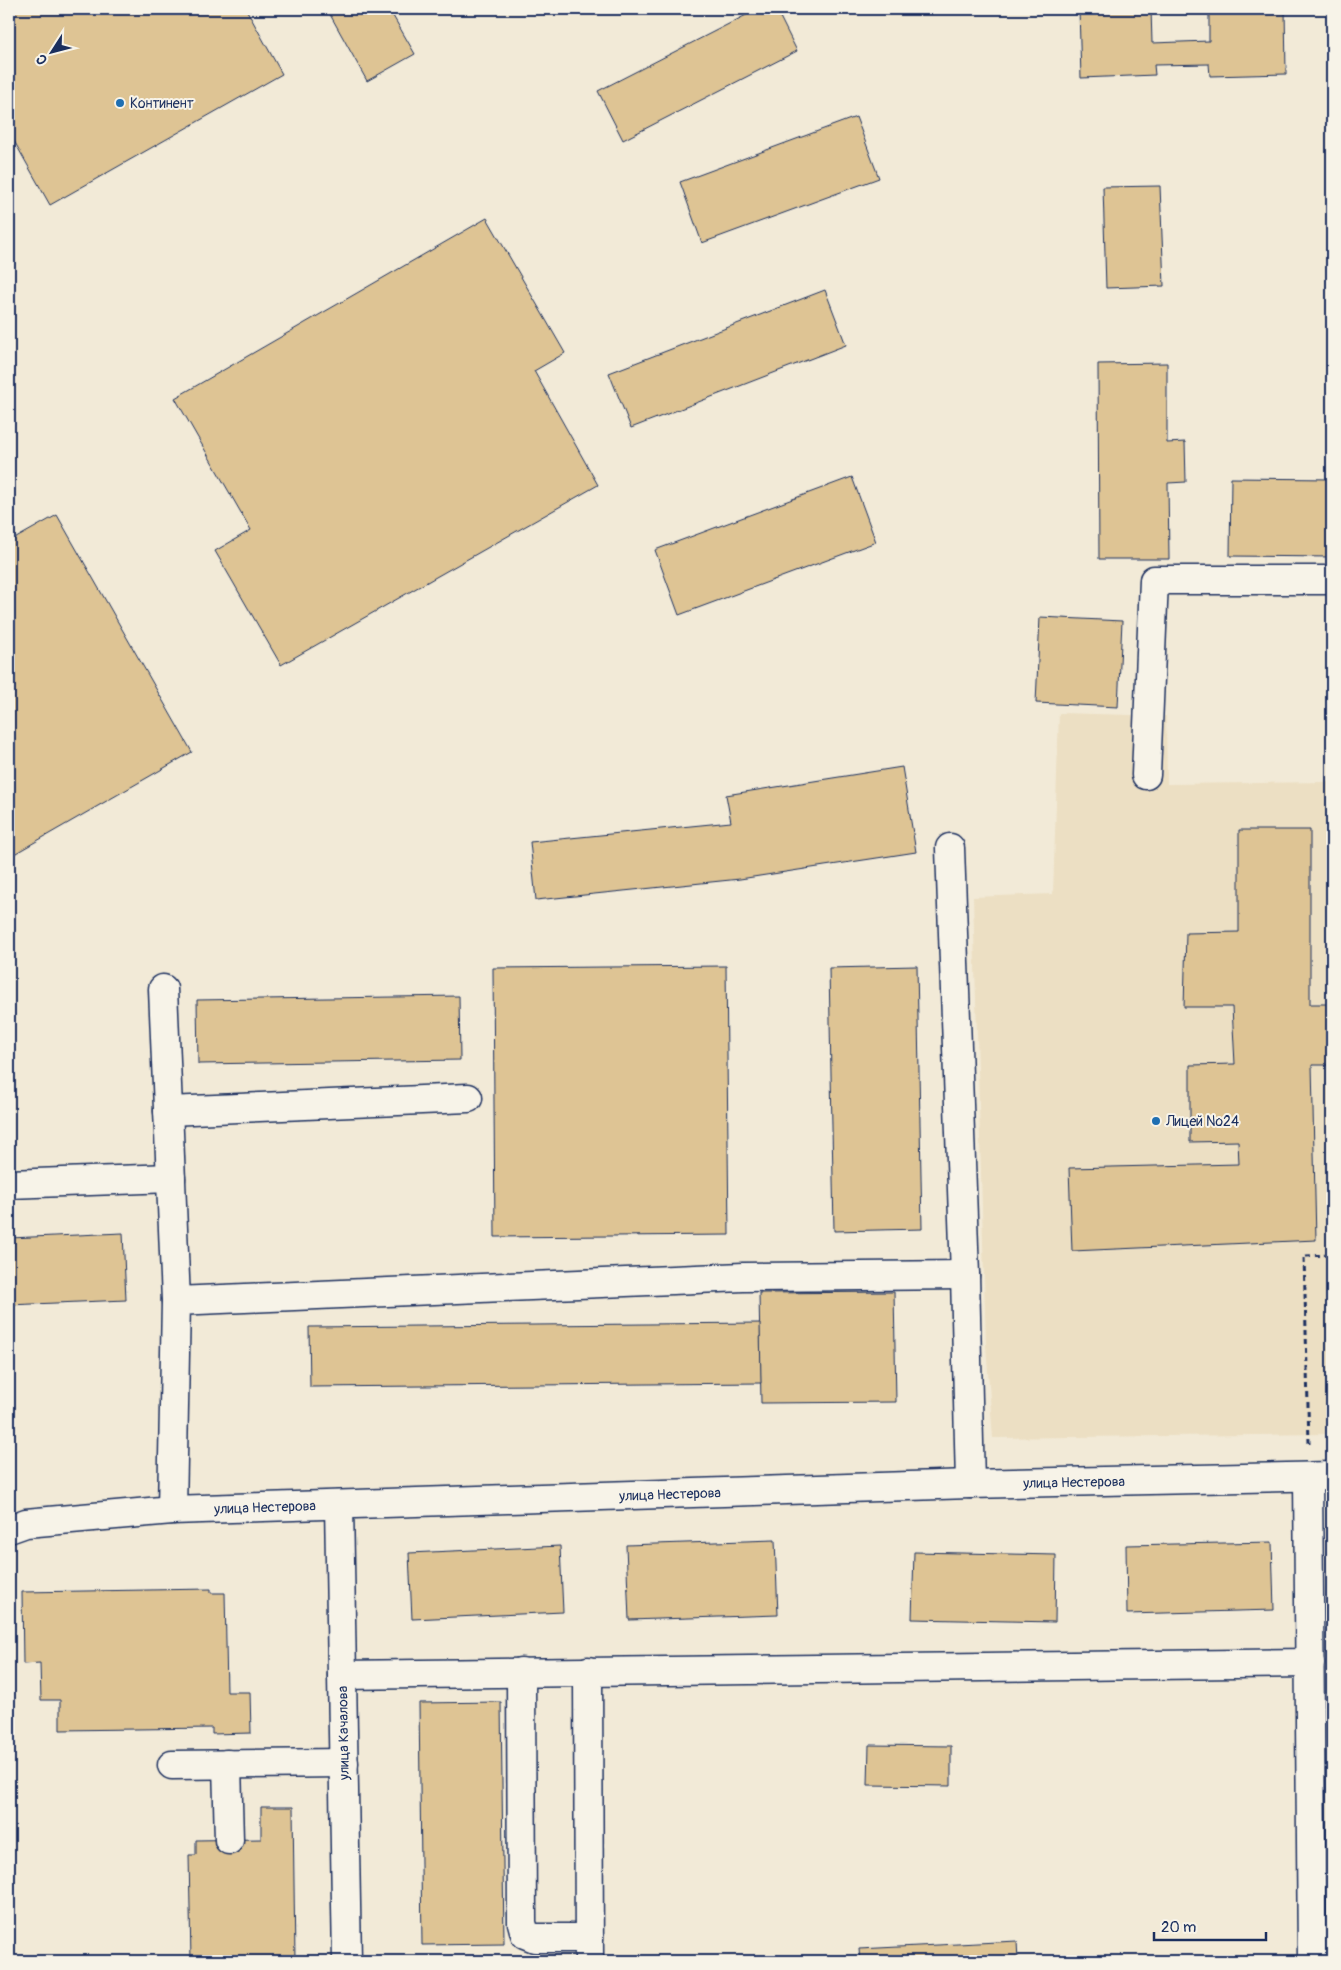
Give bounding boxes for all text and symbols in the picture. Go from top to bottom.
north arrow [28,28,78,78]
text: С [32,51,51,68]
place label: Континент [130,95,194,112]
marker: Континент [114,97,126,109]
place label: Лицей №24 [1165,1113,1239,1130]
marker: Лицей №24 [1150,1115,1162,1127]
street label: улица Нестерова [1022,1473,1125,1492]
street label: улица Нестерова [618,1484,721,1505]
street label: улица Нестерова [213,1497,316,1518]
street label: улица Качалова [334,1686,353,1781]
scale bar [1154,1910,1266,1942]
text: 20 m [1161,1918,1196,1937]

